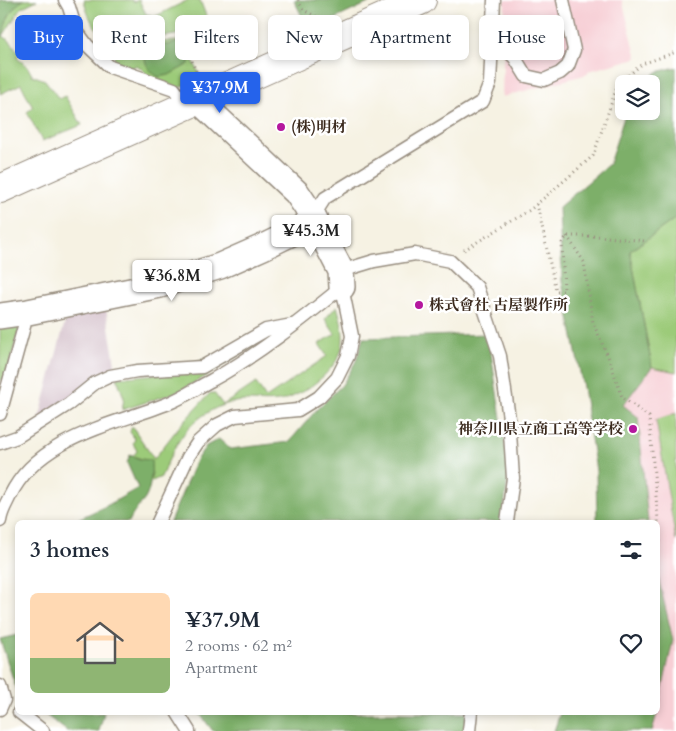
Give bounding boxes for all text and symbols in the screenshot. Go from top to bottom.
chip: Buy [15,15,83,60]
chip: Rent [93,15,165,60]
chip: Filters [175,15,258,60]
chip: New [268,15,342,60]
chip: Apartment [352,15,469,60]
chip: House [479,15,564,60]
pin: ¥37.9M [179,72,261,114]
map controls [615,75,660,120]
button: layers [615,75,660,120]
text: ¥37.9M [191,77,249,99]
place label: (株)明材 [291,117,346,137]
marker: (株)明材 [275,121,287,133]
pin: ¥45.3M [270,214,352,257]
text: ¥45.3M [282,220,340,242]
pin: ¥36.8M [131,260,213,302]
text: ¥36.8M [143,265,201,287]
place label: 株式會社 古屋製作所 [429,295,568,315]
marker: 株式會社 古屋製作所 [413,299,425,311]
place label: 神奈川県立商工高等学校 [458,419,623,439]
marker: 神奈川県立商工高等学校 [627,423,639,435]
text: 3 homes [30,536,109,565]
icon: filters [617,536,645,564]
text: ¥37.9M [185,606,261,635]
icon: home [70,613,130,673]
icon: heart [617,629,645,657]
text: 2 rooms · 62 m² [185,635,292,657]
text: Apartment [185,657,258,679]

